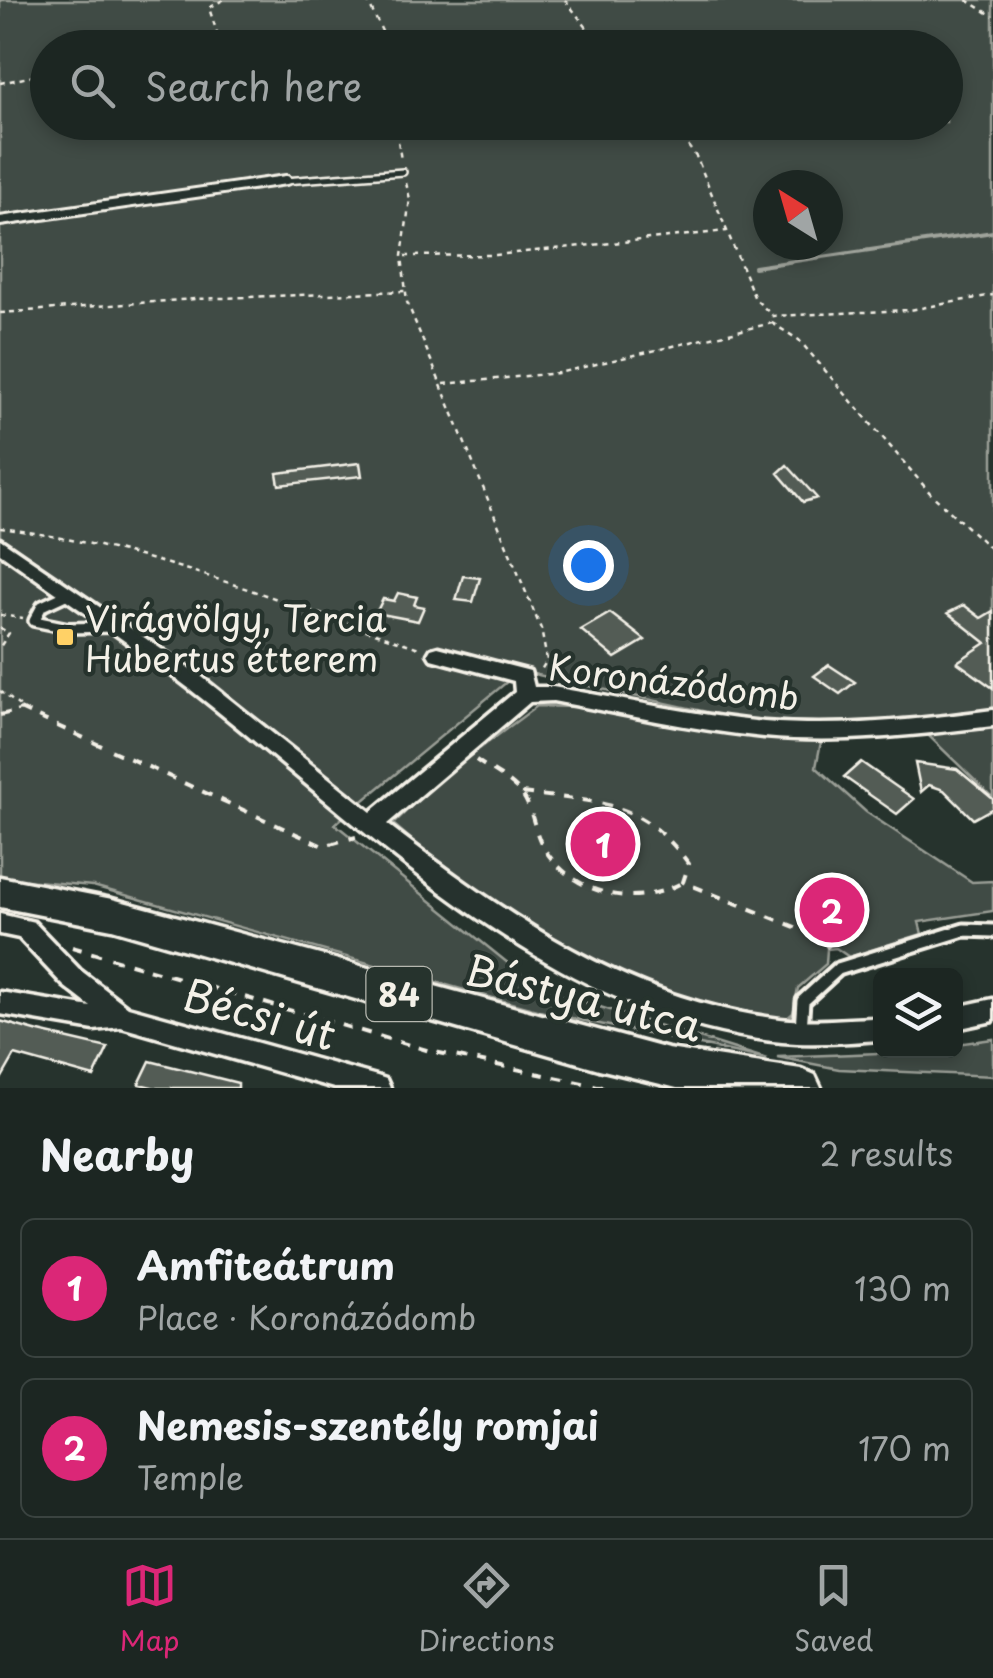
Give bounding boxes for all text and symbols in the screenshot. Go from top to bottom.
search box [30,30,963,140]
text: Search here [145,57,362,114]
icon: search [65,58,120,113]
north arrow [753,170,843,260]
your location [563,540,614,591]
place label: Virágvölgy, Tercia Hubertus étterem [85,591,387,684]
marker: Virágvölgy, Tercia Hubertus étterem [54,626,76,648]
street label: Koronázódomb [546,639,802,723]
pin: 1 [570,806,636,882]
pin: 2 [800,872,864,948]
street label: Bástya utca [459,936,709,1056]
street label: Bécsi út [176,961,344,1065]
road number: 84 [366,967,432,1021]
map controls [873,968,963,1058]
button: layers [873,968,963,1058]
text: Nearby [40,1122,194,1185]
text: 2 results [820,1129,953,1177]
text: Amfiteátrum [137,1236,395,1293]
text: 1 [67,1264,82,1312]
text: 130 m [854,1264,951,1312]
text: Place · Koronázódomb [137,1293,476,1341]
text: Nemesis-szentély romjai [137,1396,599,1453]
text: 2 [63,1424,86,1472]
text: 170 m [858,1424,951,1472]
text: Temple [137,1453,244,1501]
tab: Map [120,1558,179,1661]
tab: Directions [419,1558,555,1661]
tab: Saved [794,1558,873,1661]

